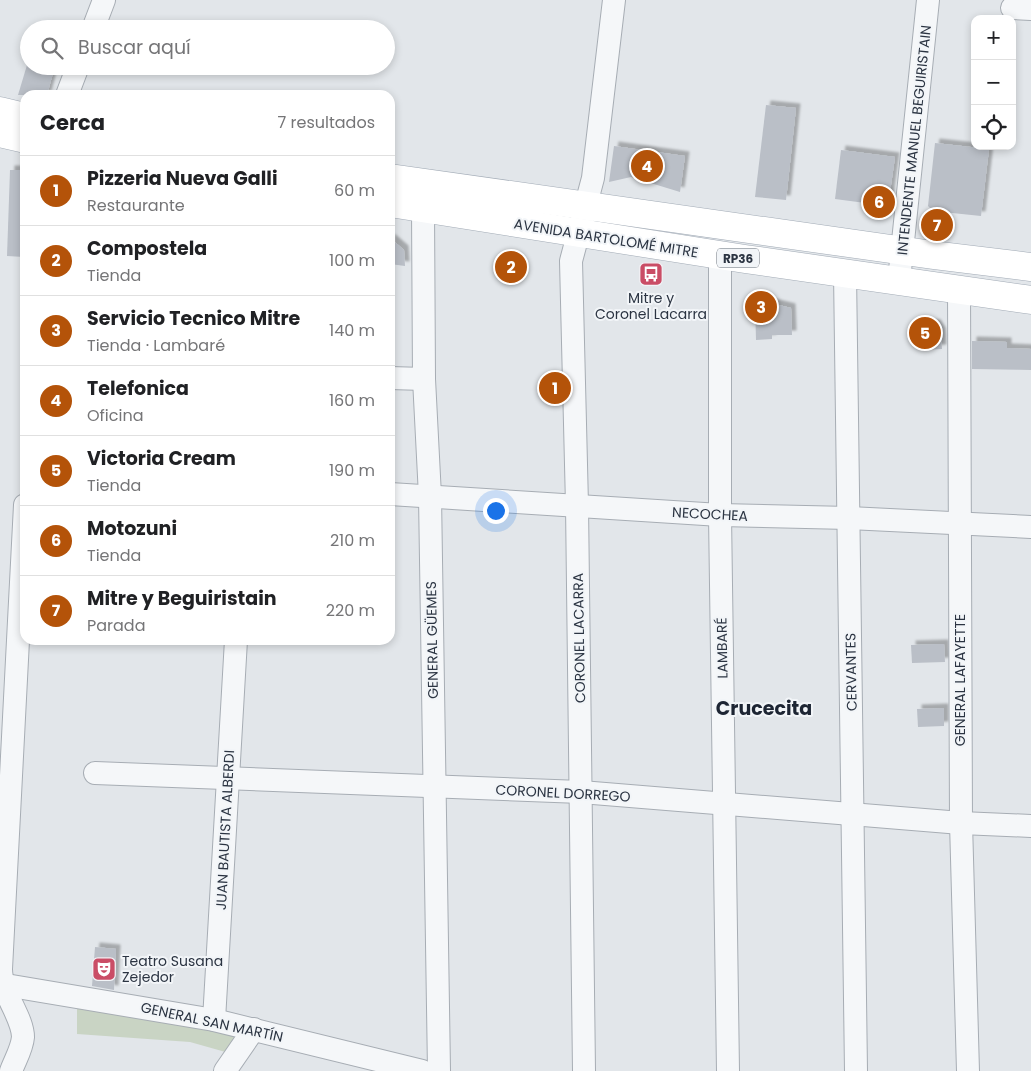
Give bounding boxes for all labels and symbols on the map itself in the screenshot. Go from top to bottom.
street label: INTENDENTE MANUEL BEGUIRISTAIN [892,24,936,256]
pin: 4 [631,147,663,185]
pin: 6 [863,183,895,221]
pin: 7 [921,206,953,244]
street label: AVENIDA BARTOLOMÉ MITRE [512,214,700,262]
pin: 2 [495,248,527,286]
road number: RP36 [717,248,759,268]
bus stop icon: Mitre y Coronel Lacarra [638,261,664,287]
place label: Mitre y Coronel Lacarra [595,288,707,324]
pin: 3 [745,288,777,326]
pin: 5 [909,314,941,352]
pin: 1 [539,369,571,407]
your location [483,498,509,524]
street label: NECOCHEA [672,502,748,526]
street label: CORONEL LACARRA [568,573,590,703]
street label: GENERAL GÜEMES [421,581,443,699]
street label: GENERAL LAFAYETTE [950,614,970,746]
street label: LAMBARÉ [711,617,733,679]
street label: CERVANTES [840,633,862,711]
district label: Crucecita [716,695,812,722]
street label: JUAN BAUTISTA ALBERDI [211,749,239,911]
street label: CORONEL DORREGO [495,779,631,807]
place label: Teatro Susana Zejedor [122,951,223,987]
theatre icon: Teatro Susana Zejedor [91,956,117,982]
street label: GENERAL SAN MARTÍN [139,997,285,1047]

